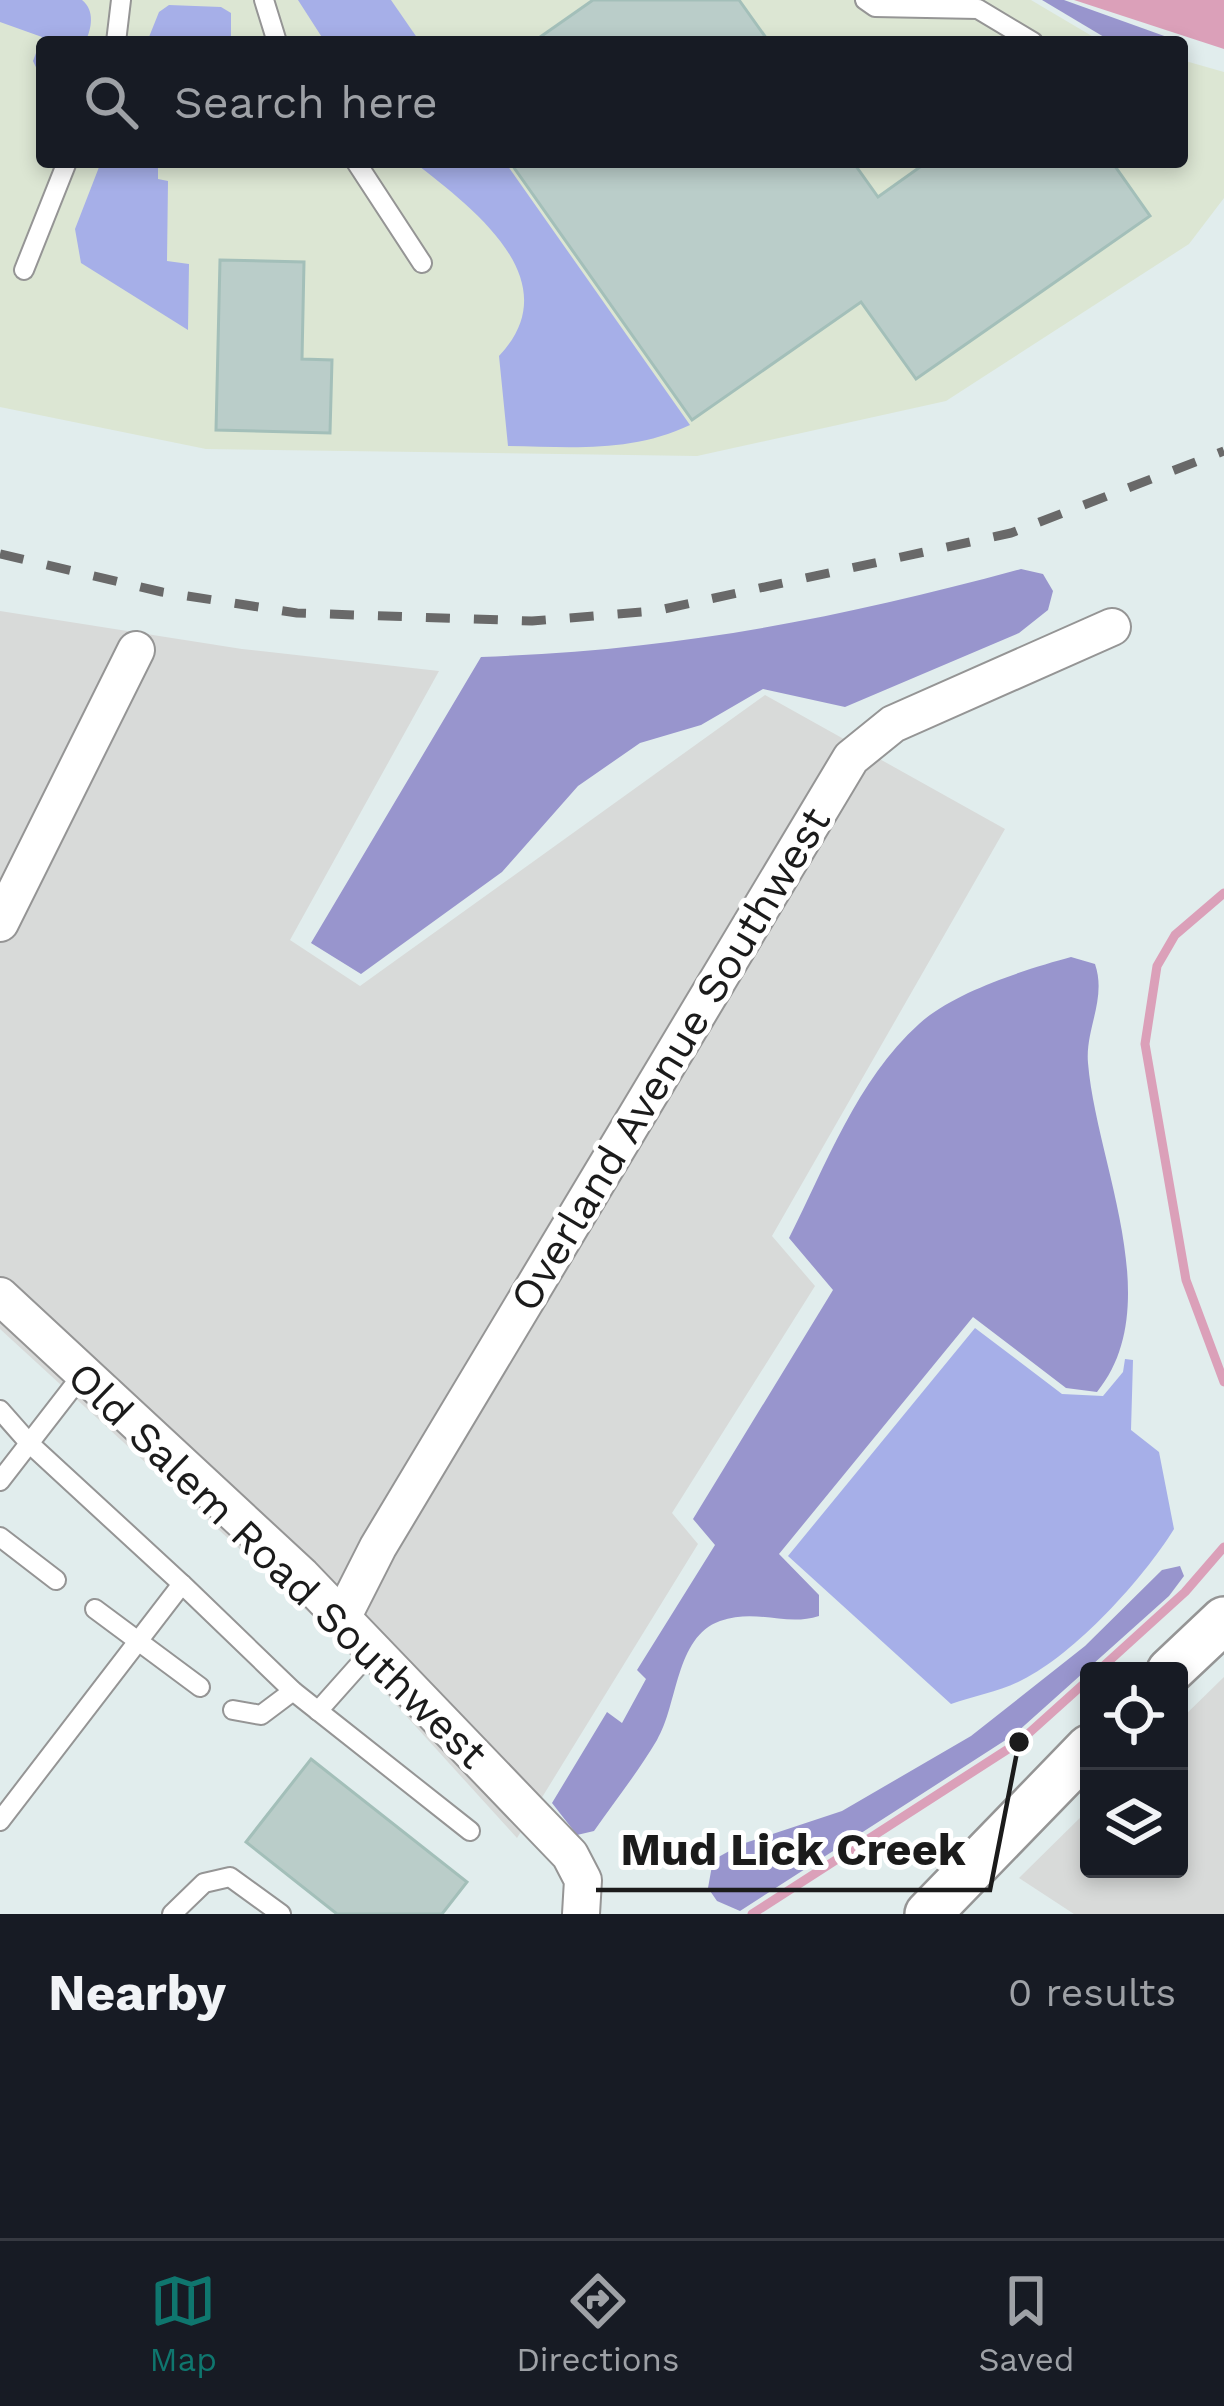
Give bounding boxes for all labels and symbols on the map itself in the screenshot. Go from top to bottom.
street label: Overland Avenue Southwest [500,798,840,1320]
street label: Old Salem Road Southwest [58,1352,498,1778]
callout: Mud Lick Creek [596,1809,990,1890]
text: Mud Lick Creek [620,1823,966,1876]

